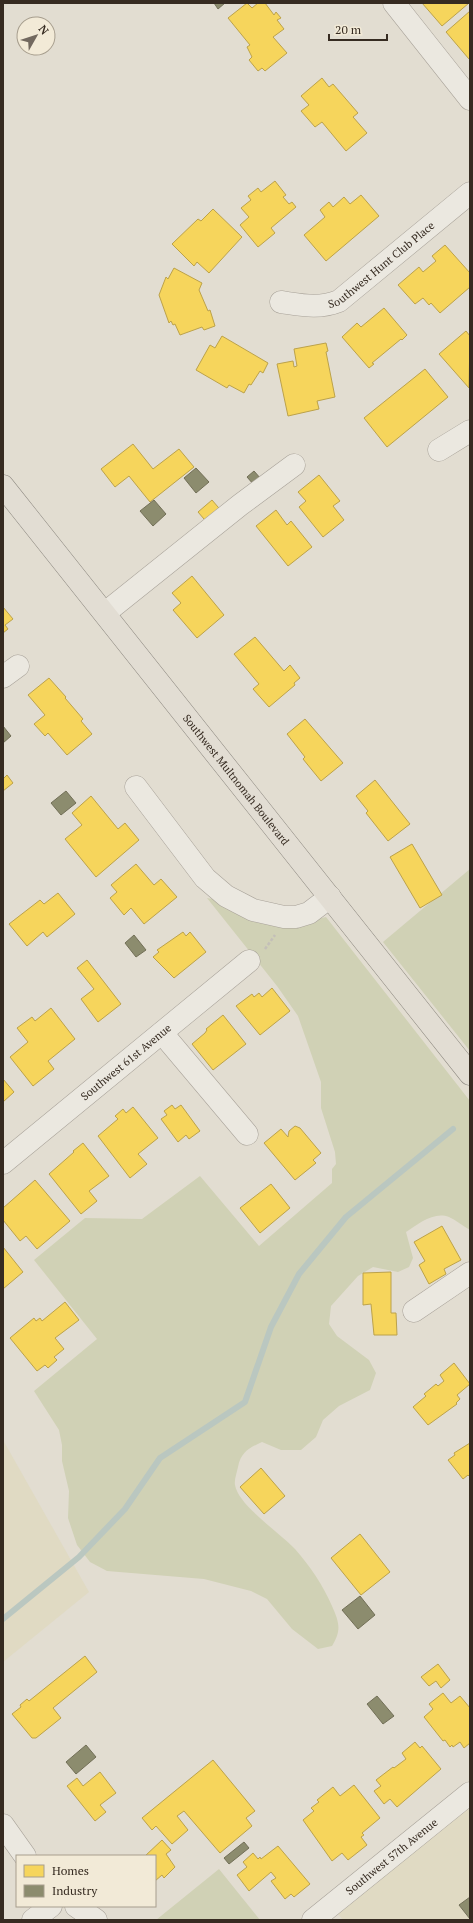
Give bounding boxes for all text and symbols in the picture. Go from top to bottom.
north arrow [16,16,56,56]
scale bar [329,16,387,42]
text: N [36,22,52,38]
text: 20 m [335,22,362,37]
street label: Southwest Hunt Club Place [326,218,438,311]
street label: Southwest Multnomah Boulevard [180,711,292,848]
street label: Southwest 61st Avenue [78,1021,174,1103]
street label: Southwest 57th Avenue [343,1815,441,1898]
legend [16,1855,156,1907]
text: Homes [52,1863,89,1878]
text: Industry [52,1883,98,1898]

